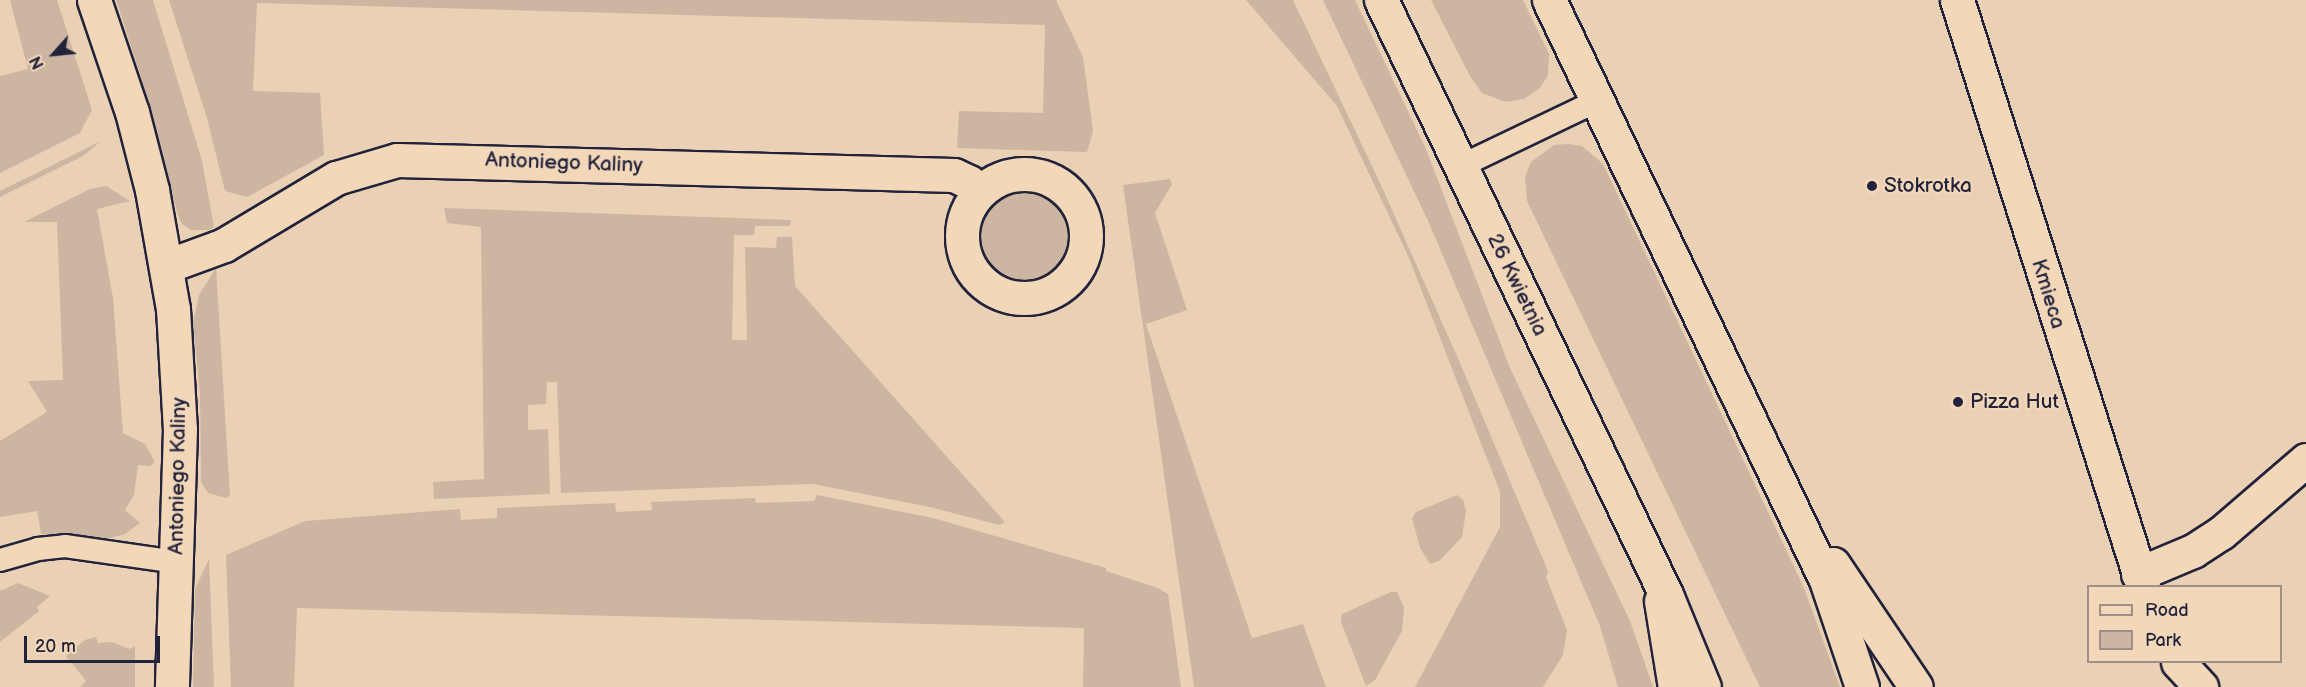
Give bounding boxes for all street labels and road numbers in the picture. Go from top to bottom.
street label: Antoniego Kaliny [485,148,643,178]
street label: 26 Kwietnia [1481,230,1553,340]
street label: Kmieca [2026,256,2070,332]
street label: Antoniego Kaliny [164,397,192,555]

